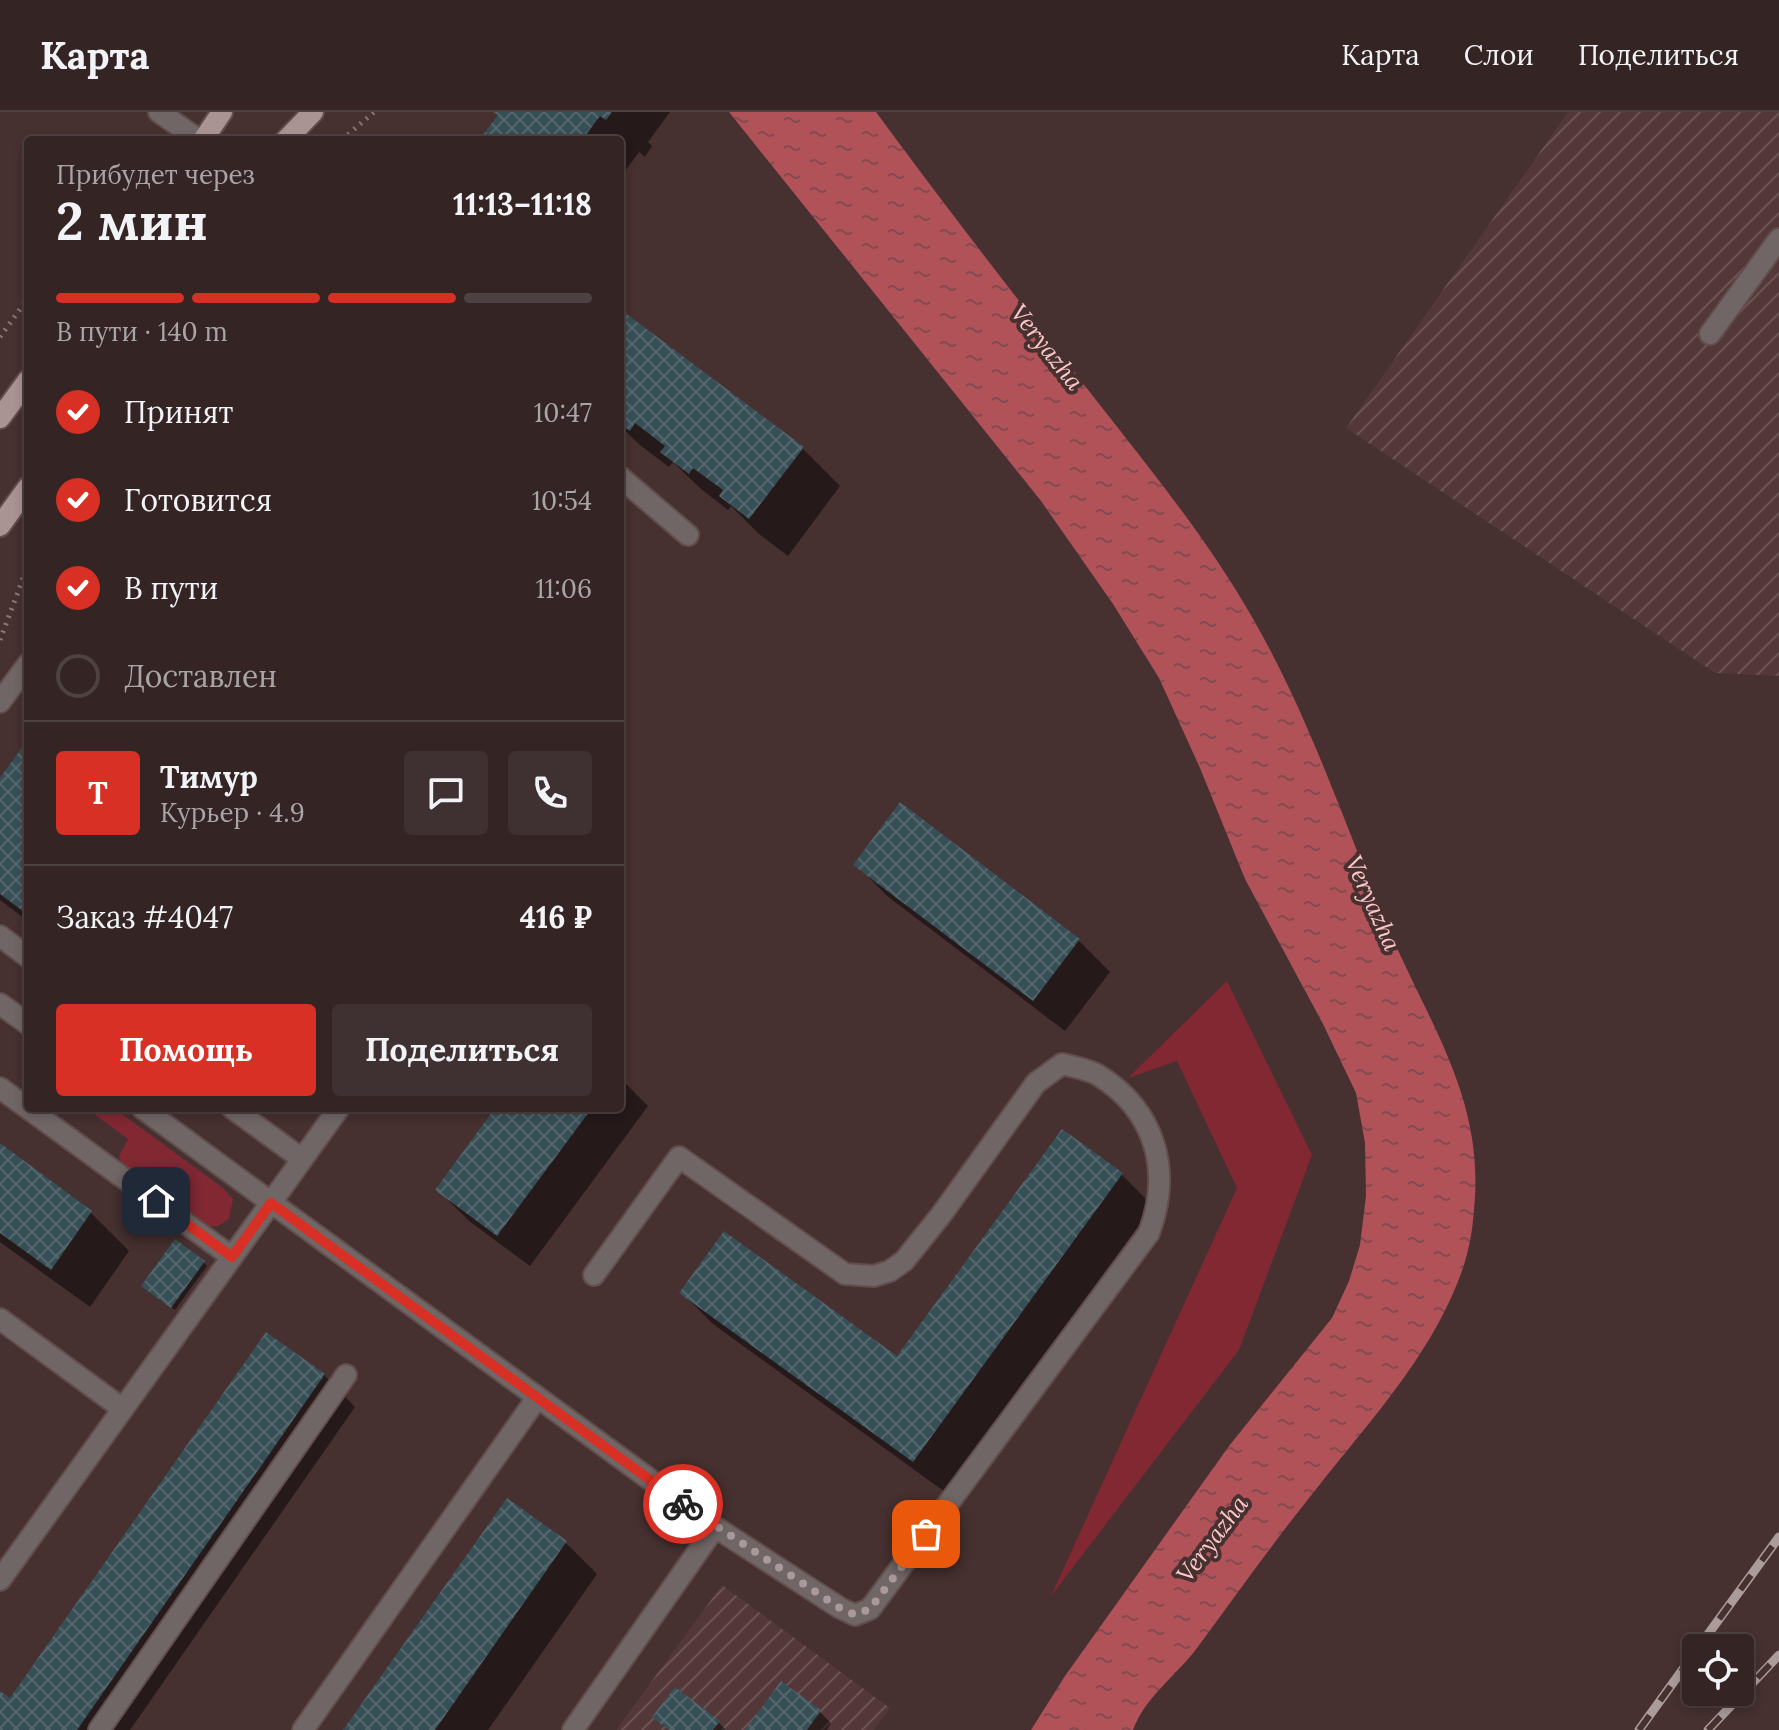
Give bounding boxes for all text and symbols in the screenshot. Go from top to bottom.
text: Карта [40,31,149,79]
text: Карта [1341,37,1420,73]
text: Слои [1464,37,1534,73]
text: Поделиться [1578,37,1739,73]
text: Прибудет через [56,158,255,191]
text: 11:13–11:18 [453,185,592,223]
text: 2 мин [56,188,208,254]
water label: Veryazha [1004,298,1091,397]
text: В пути · 140 m [56,315,228,348]
icon: check [56,390,100,434]
text: Принят [124,393,233,431]
text: 10:47 [534,396,592,429]
icon: check [56,478,100,522]
text: Готовится [124,481,272,519]
text: 10:54 [532,484,592,517]
icon: check [56,566,100,610]
text: В пути [124,569,218,607]
text: 11:06 [535,572,592,605]
text: Доставлен [124,657,277,695]
button: chat [404,751,488,835]
button: phone [508,751,592,835]
text: Тимур [160,758,258,796]
text: Т [88,774,108,812]
text: Курьер · 4.9 [160,796,305,829]
water label: Veryazha [1338,851,1408,956]
text: Заказ #4047 [56,898,233,936]
text: 416 ₽ [520,898,592,936]
button: Помощь [56,1004,316,1096]
button: Поделиться [332,1004,592,1096]
pin [122,1167,190,1235]
icon: home [134,1179,178,1223]
courier [643,1464,723,1544]
icon: bike [661,1482,705,1526]
water label: Veryazha [1169,1489,1255,1589]
pin [892,1500,960,1568]
icon: bag [904,1512,948,1556]
map controls [1682,1634,1754,1706]
button: locate [1682,1634,1754,1706]

